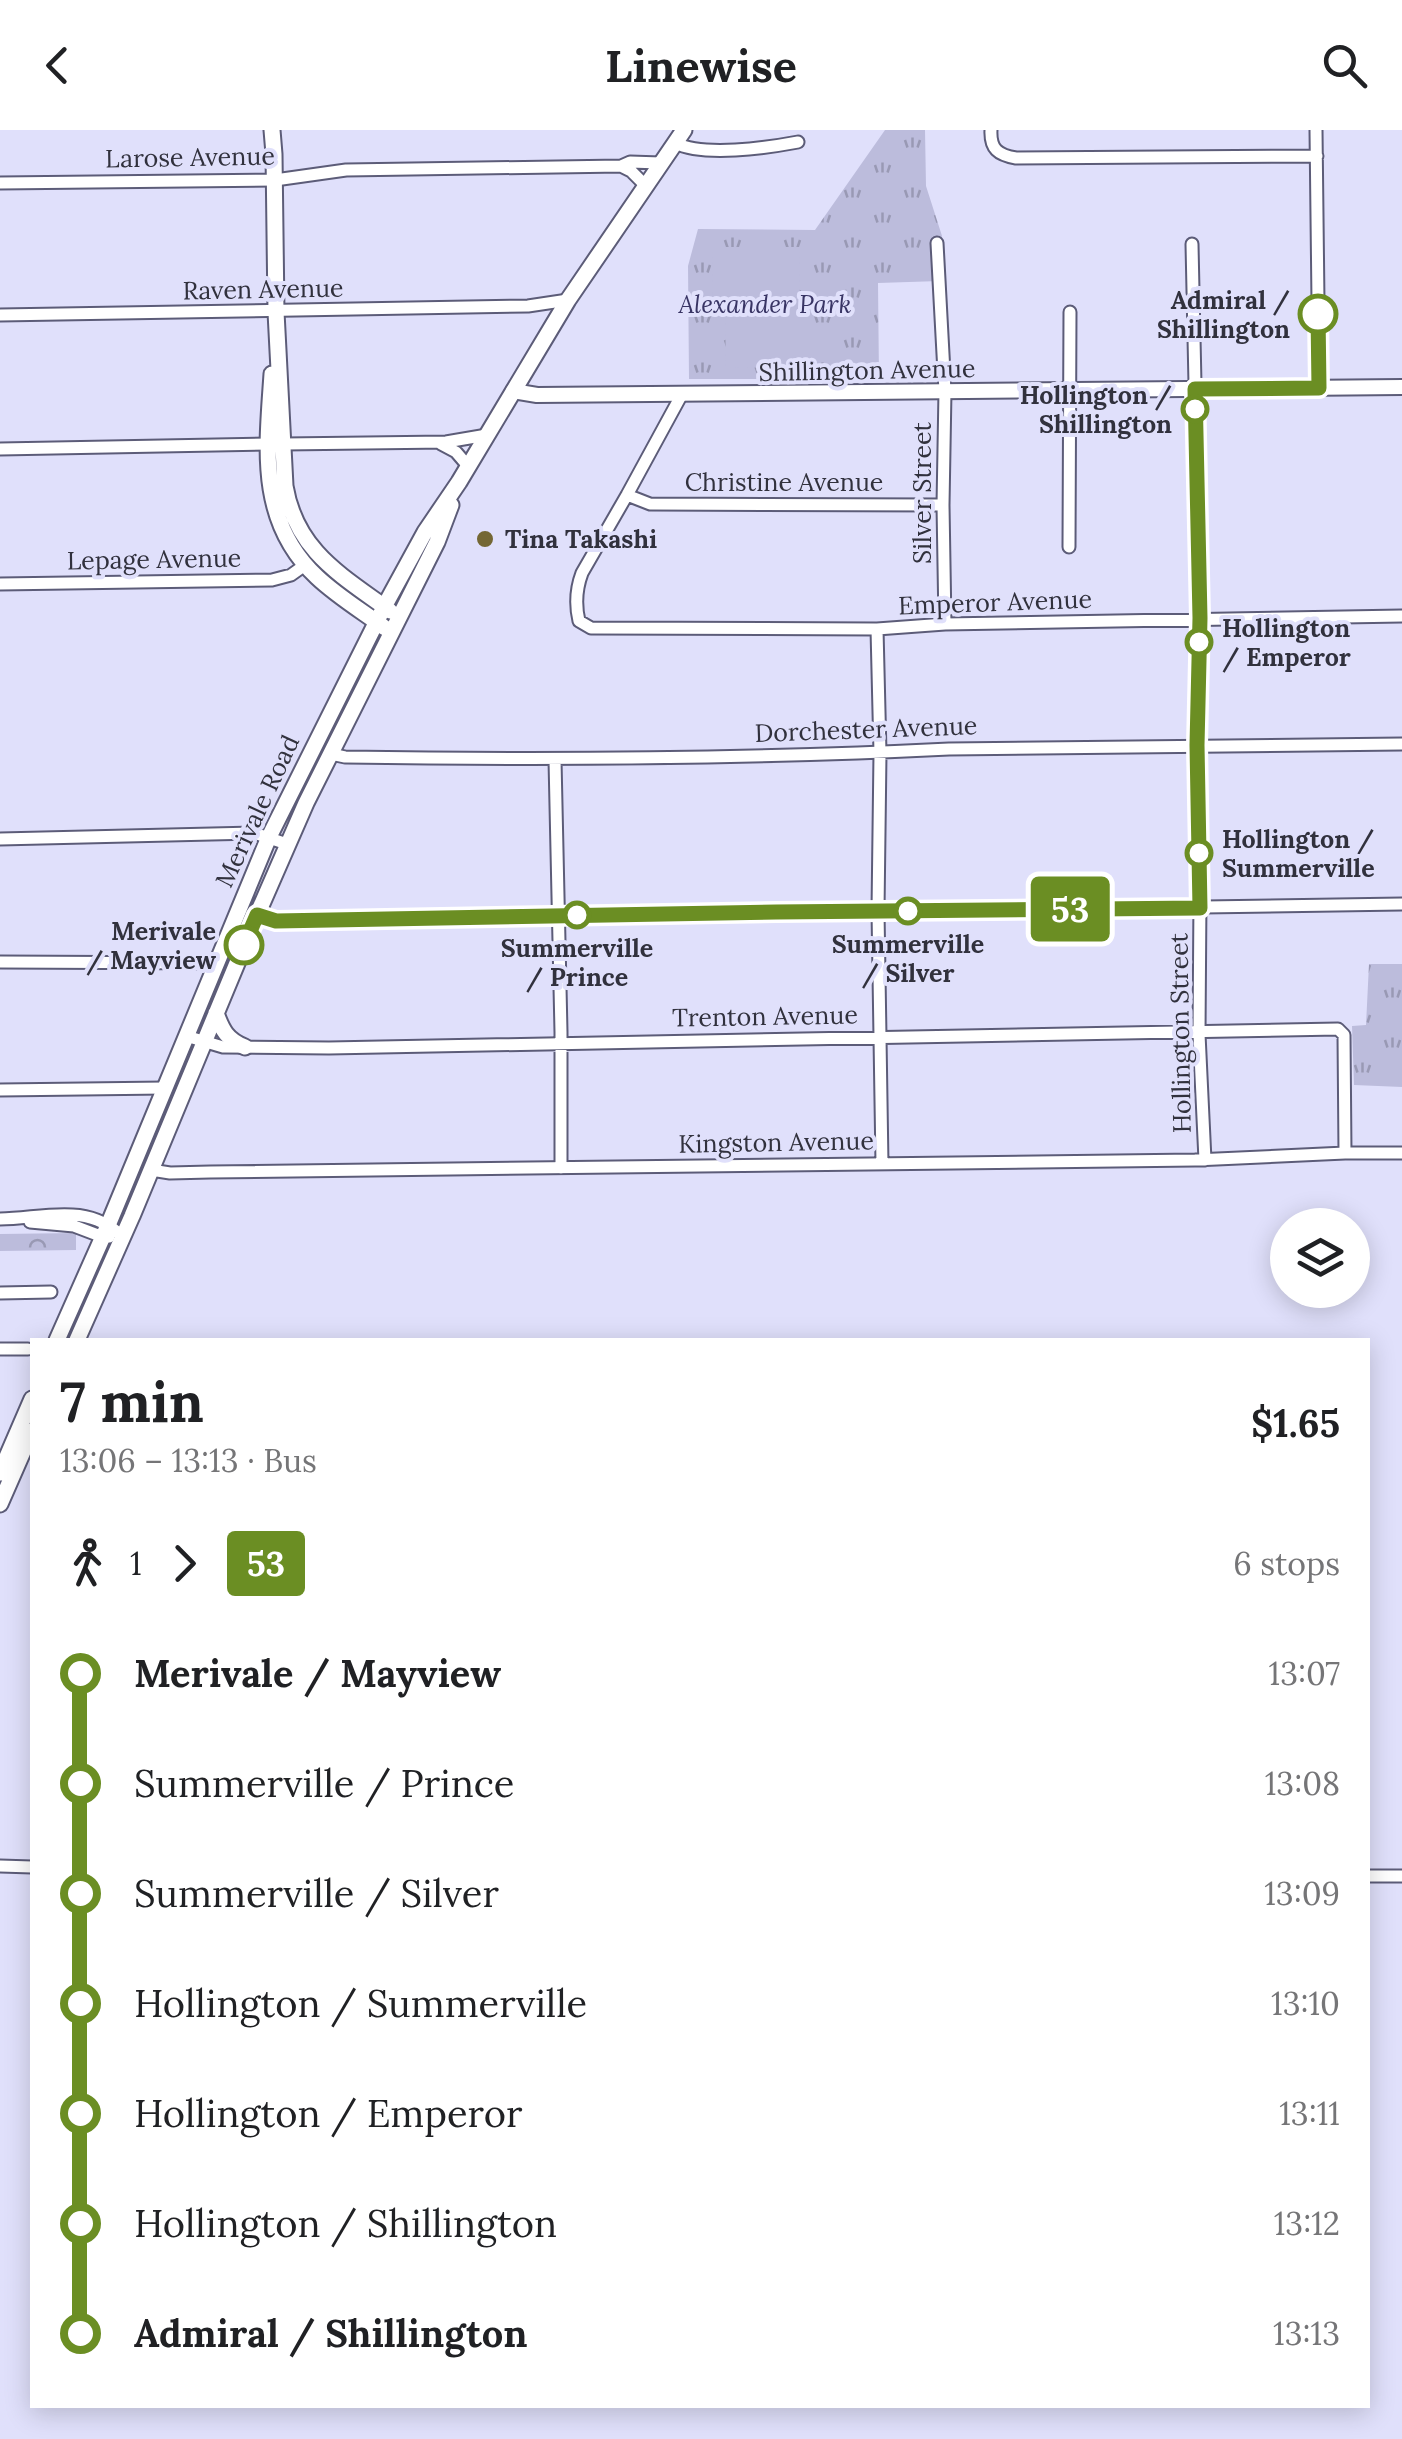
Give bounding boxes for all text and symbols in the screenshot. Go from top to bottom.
text: Linewise [605,37,797,94]
icon: back [30,38,85,93]
icon: search [1317,38,1372,93]
street label: Larose Avenue [105,140,275,174]
street label: Raven Avenue [182,272,344,306]
place label: Admiral / Shillington [1157,284,1290,345]
park label: Alexander Park [678,288,851,320]
marker: Admiral / Shillington [1299,295,1337,333]
street label: Shillington Avenue [758,352,976,388]
place label: Hollington / Shillington [1020,379,1172,440]
marker: Hollington / Shillington [1182,396,1208,422]
street label: Silver Street [906,422,938,564]
street label: Christine Avenue [685,466,883,498]
place label: Tina Takashi [505,523,657,555]
marker: Tina Takashi [474,528,496,550]
street label: Lepage Avenue [66,541,242,577]
street label: Emperor Avenue [898,583,1092,621]
place label: Hollington / Emperor [1222,612,1351,673]
marker: Hollington / Emperor [1186,629,1212,655]
street label: Dorchester Avenue [754,709,978,749]
street label: Merivale Road [208,730,306,892]
place label: Hollington / Summerville [1222,823,1375,884]
marker: Hollington / Summerville [1186,840,1212,866]
line badge: 53 [1025,876,1115,942]
text: 53 [1051,887,1089,932]
marker: Summerville / Silver [895,898,921,924]
marker: Summerville / Prince [564,902,590,928]
place label: Merivale / Mayview [86,915,217,976]
marker: Merivale / Mayview [225,926,263,964]
place label: Summerville / Silver [832,928,984,989]
place label: Summerville / Prince [501,932,653,993]
street label: Hollington Street [1162,932,1198,1133]
street label: Trenton Avenue [672,998,858,1034]
street label: Kingston Avenue [678,1124,874,1160]
map controls [1270,1208,1370,1308]
button: layers [1270,1208,1370,1308]
text: 7 min [60,1367,204,1437]
text: $1.65 [1251,1399,1340,1447]
text: 13:06 – 13:13 · Bus [60,1440,317,1481]
icon: walk [60,1536,115,1591]
icon: forward [157,1536,212,1591]
text: 53 [247,1541,285,1586]
text: 1 [130,1543,142,1584]
text: 6 stops [1233,1543,1340,1584]
text: Merivale / Mayview [134,1649,501,1697]
text: 13:07 [1269,1653,1340,1694]
text: Summerville / Prince [134,1759,514,1807]
text: 13:08 [1265,1763,1340,1804]
text: Summerville / Silver [134,1869,499,1917]
text: 13:09 [1264,1873,1340,1914]
text: Hollington / Summerville [134,1979,587,2027]
text: 13:10 [1271,1983,1340,2024]
text: Hollington / Emperor [134,2089,522,2137]
text: 13:11 [1279,2093,1340,2134]
text: Hollington / Shillington [134,2199,557,2247]
text: 13:12 [1274,2203,1340,2244]
text: Admiral / Shillington [134,2309,528,2357]
text: 13:13 [1273,2313,1340,2354]

